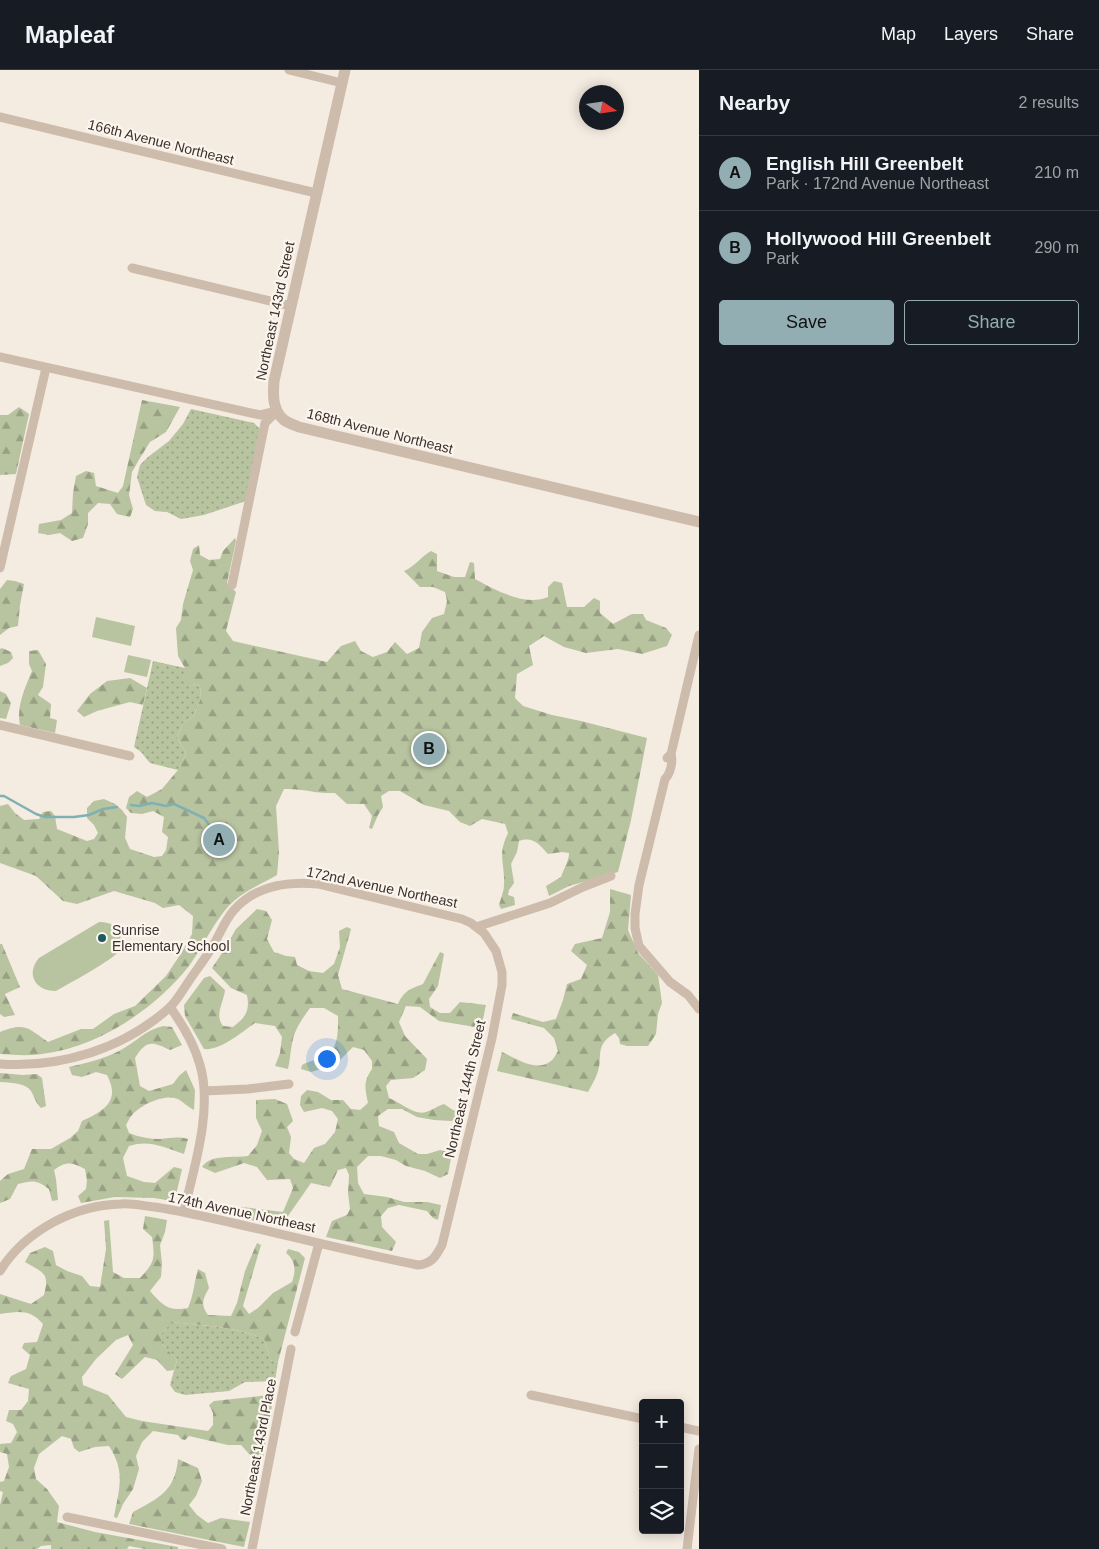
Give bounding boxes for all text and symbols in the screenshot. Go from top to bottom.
text: Mapleaf [25,21,114,48]
text: Map [881,24,916,44]
text: Layers [944,24,998,44]
text: Share [1026,24,1074,44]
north arrow [579,85,624,130]
text: Nearby [719,91,790,114]
text: 2 results [1019,94,1079,111]
street label: 166th Avenue Northeast [86,116,236,168]
text: English Hill Greenbelt [766,153,963,174]
text: A [729,164,741,181]
text: 210 m [1035,164,1079,181]
text: Park · 172nd Avenue Northeast [766,175,989,192]
text: Hollywood Hill Greenbelt [766,228,991,249]
text: B [729,239,741,256]
text: 290 m [1035,239,1079,256]
street label: Northeast 143rd Street [252,240,298,382]
text: Park [766,250,799,267]
button: Save [719,300,894,345]
button: Share [904,300,1079,345]
street label: 168th Avenue Northeast [305,405,455,457]
pin: B [413,730,445,768]
pin: A [203,821,235,859]
street label: 172nd Avenue Northeast [305,863,459,911]
place label: Sunrise Elementary School [112,922,230,954]
marker: Sunrise Elementary School [96,932,108,944]
street label: Northeast 144th Street [441,1018,489,1159]
your location [314,1046,340,1072]
street label: 174th Avenue Northeast [167,1189,317,1235]
street label: Northeast 143rd Place [237,1377,279,1517]
map controls [639,1399,684,1534]
button: + [639,1399,684,1444]
button: − [639,1444,684,1489]
button: layers [639,1489,684,1534]

